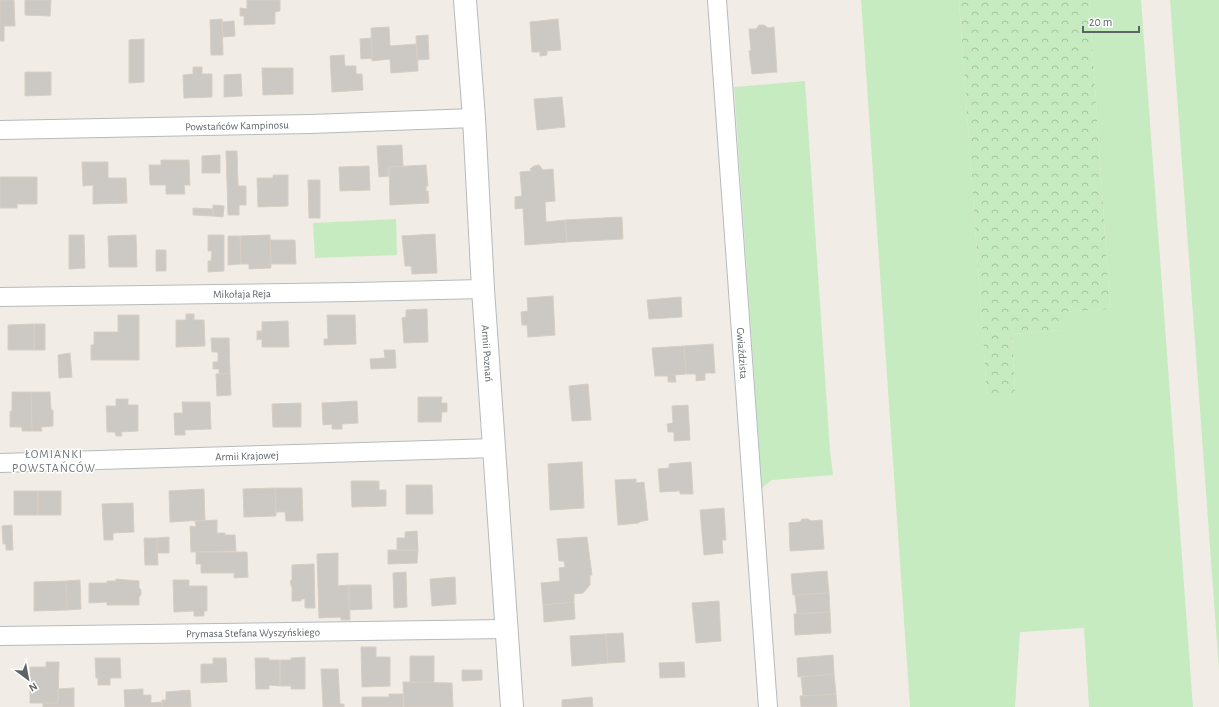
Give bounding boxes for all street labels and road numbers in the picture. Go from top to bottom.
street label: Powstańców Kampinosu [185,119,289,132]
street label: Mikołaja Reja [213,288,271,299]
street label: Armii Poznań [480,324,495,382]
street label: Gwiaździsta [735,327,750,379]
street label: Armii Krajowej [215,449,279,462]
street label: Prymasa Stefana Wyszyńskiego [186,626,320,639]

